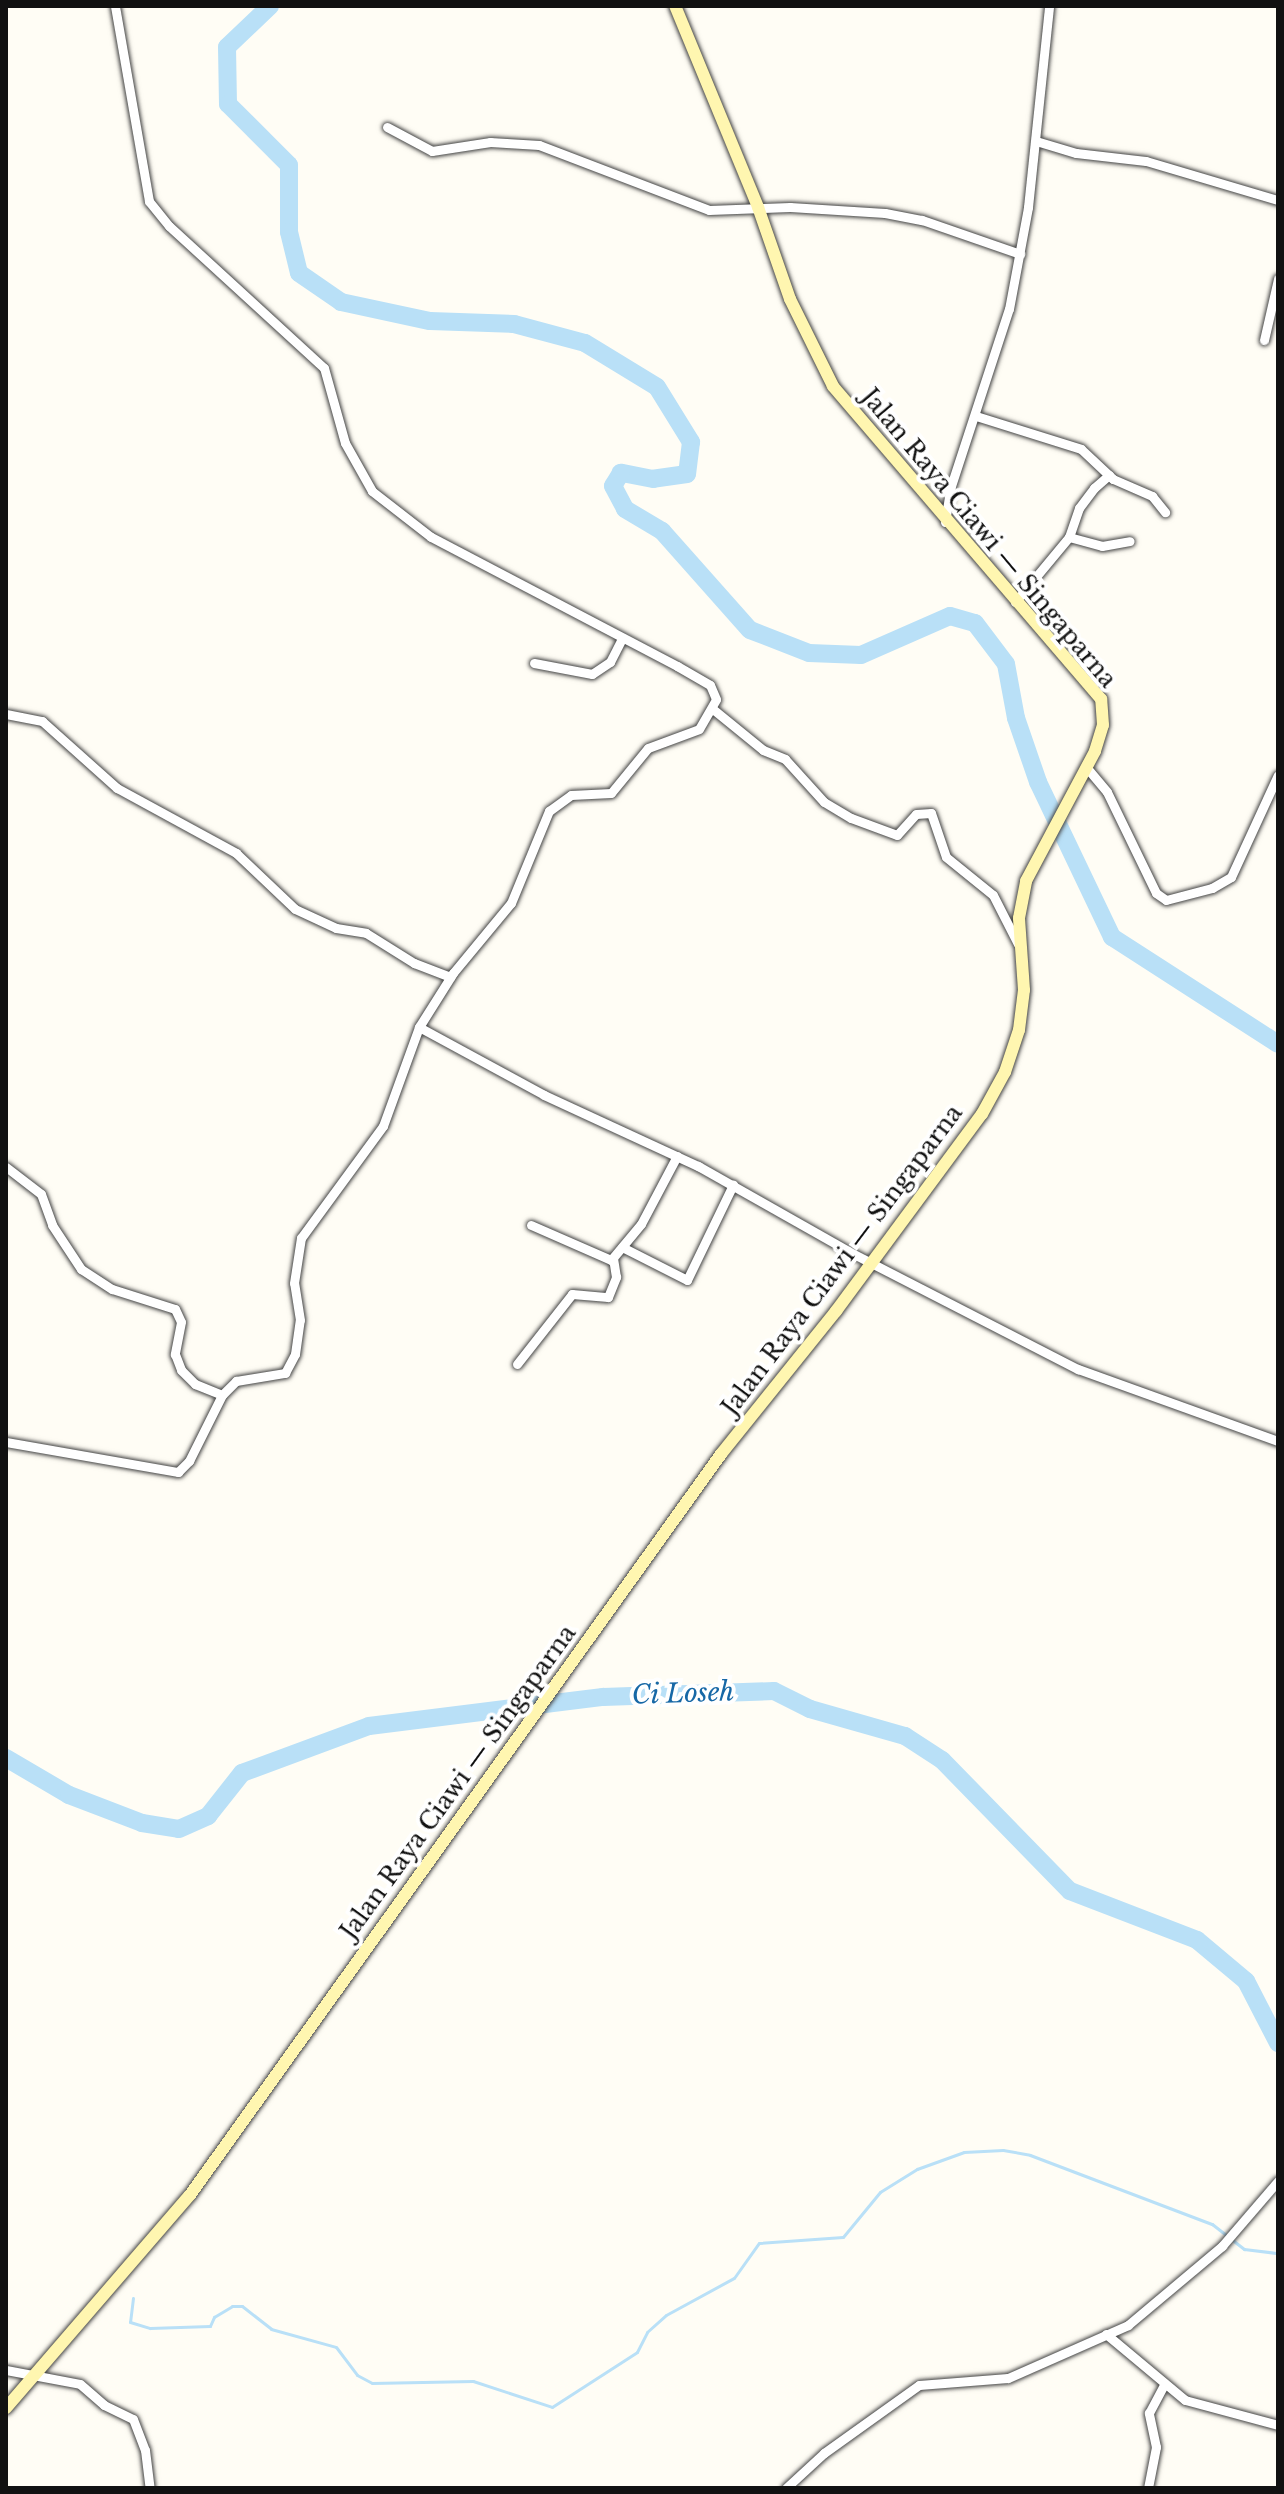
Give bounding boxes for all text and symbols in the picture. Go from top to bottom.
street label: Jalan Raya Ciawi — Singaparna [855,383,1123,693]
street label: Jalan Raya Ciawi — Singaparna [716,1099,968,1421]
street label: Jalan Raya Ciawi — Singaparna [334,1619,582,1945]
water label: Ci Loseh [631,1677,735,1711]

